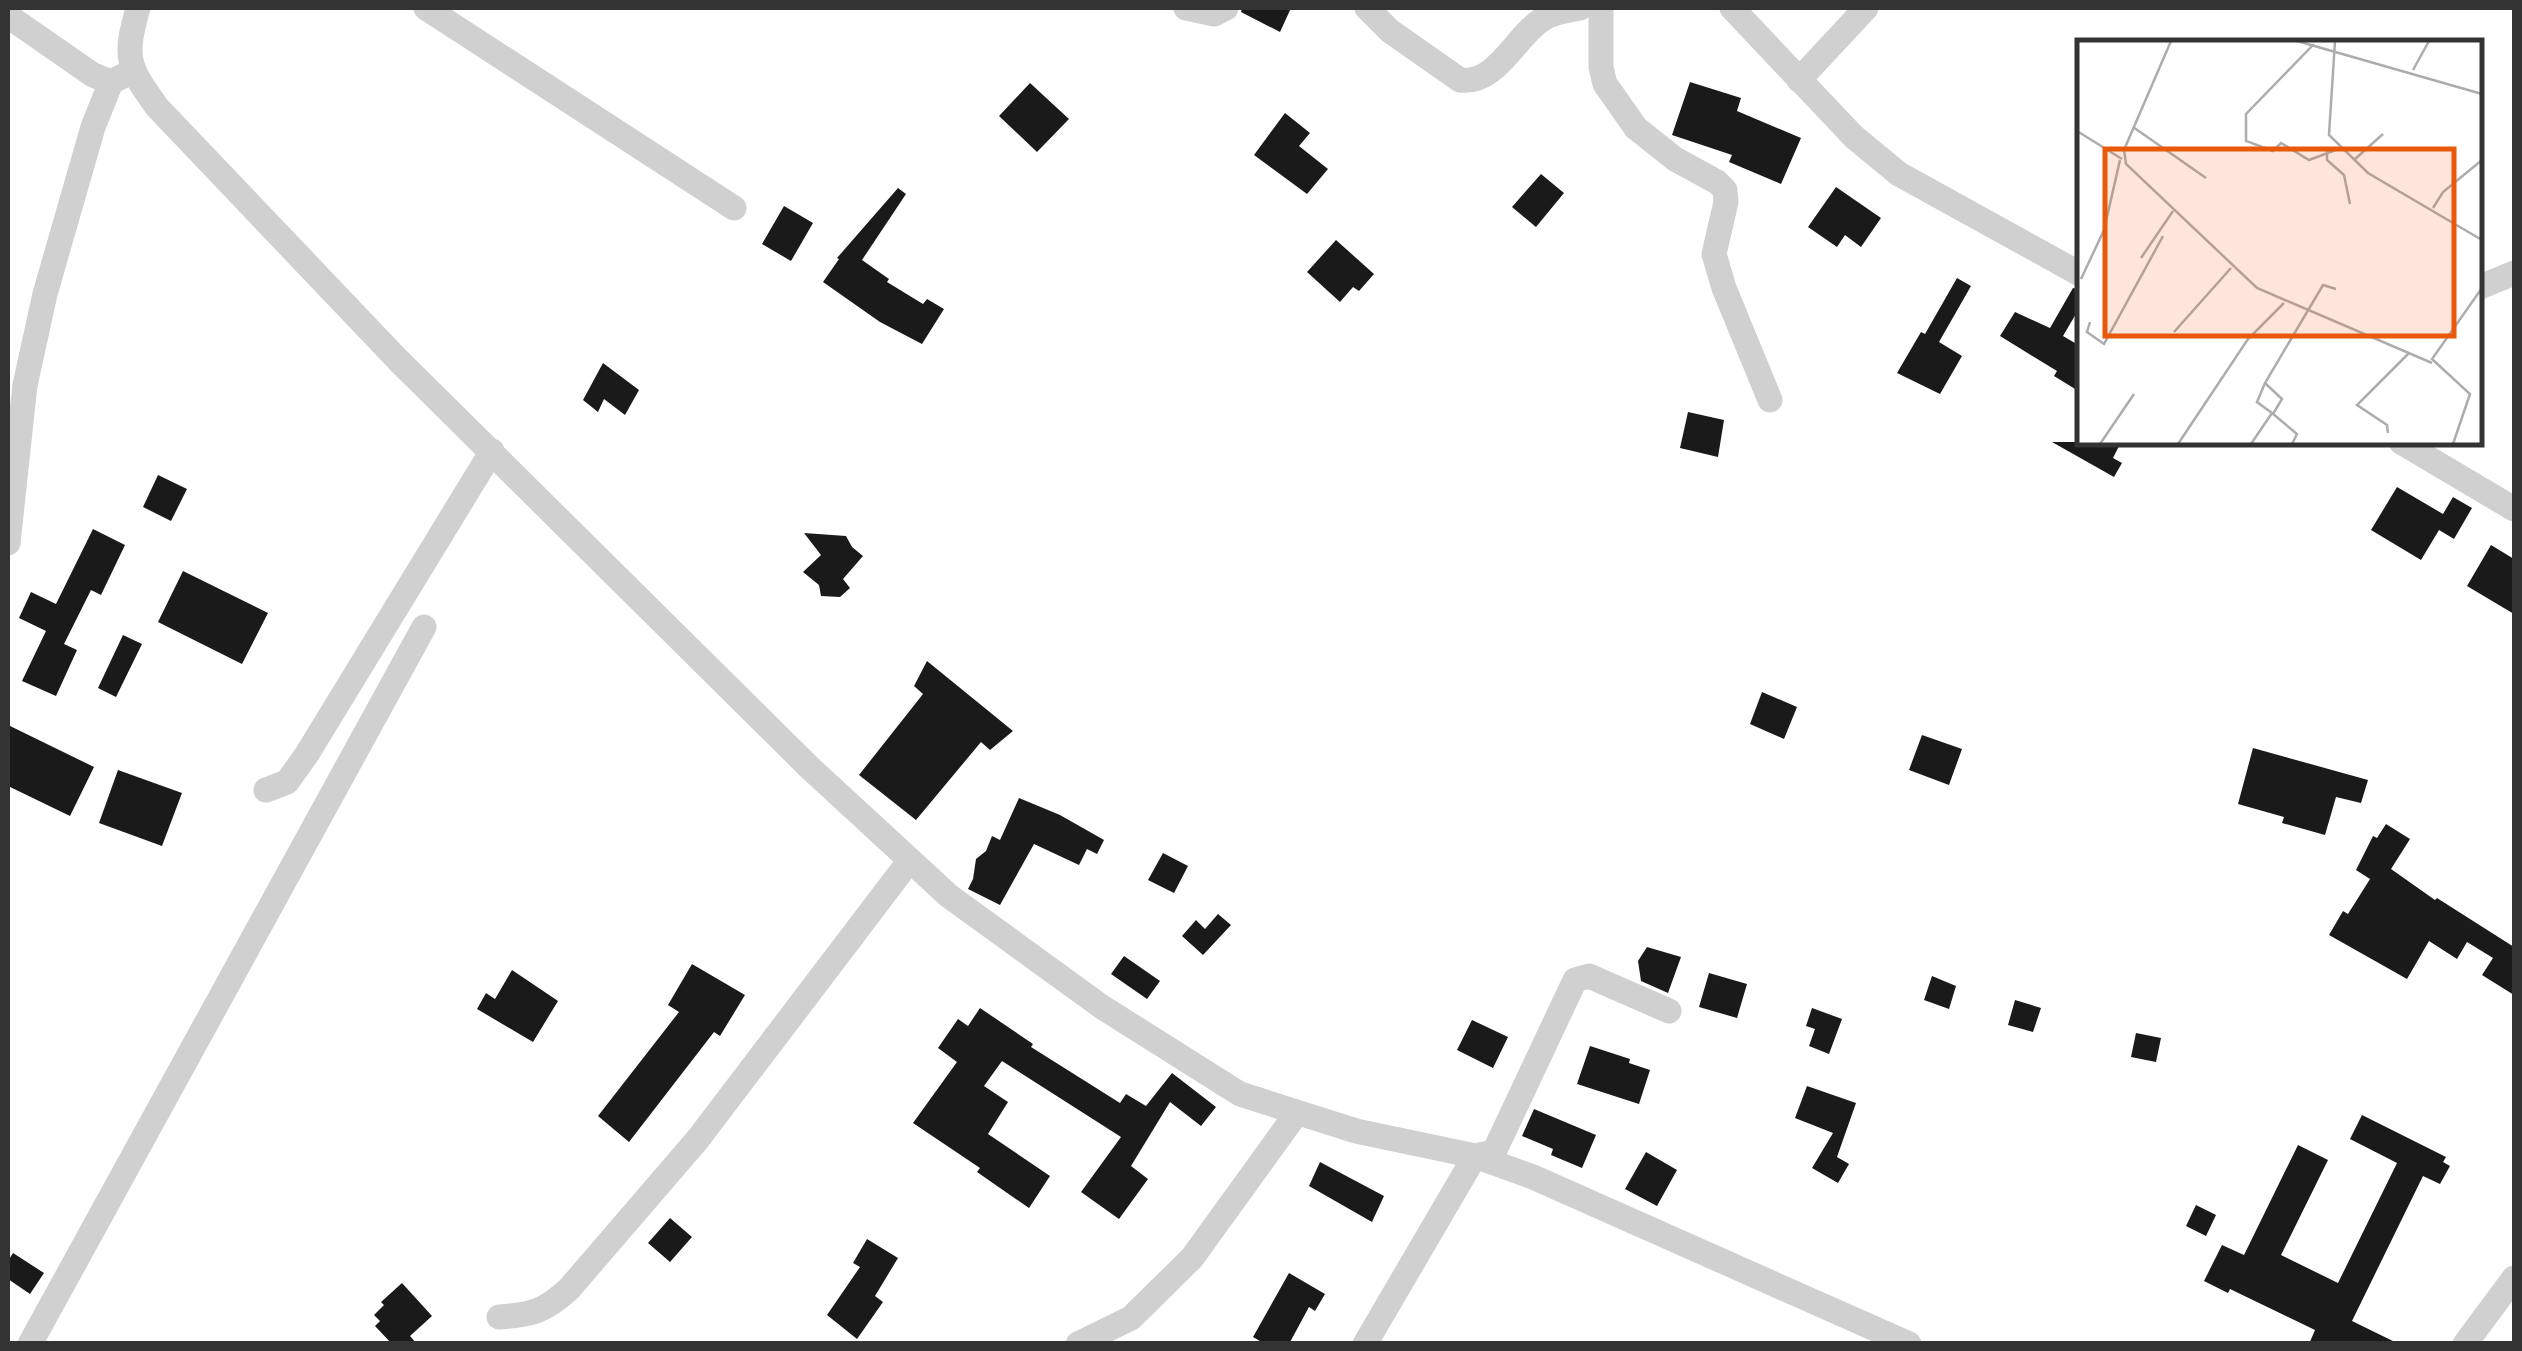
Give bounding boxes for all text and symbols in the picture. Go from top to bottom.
inset map [2077,40,2482,445]

